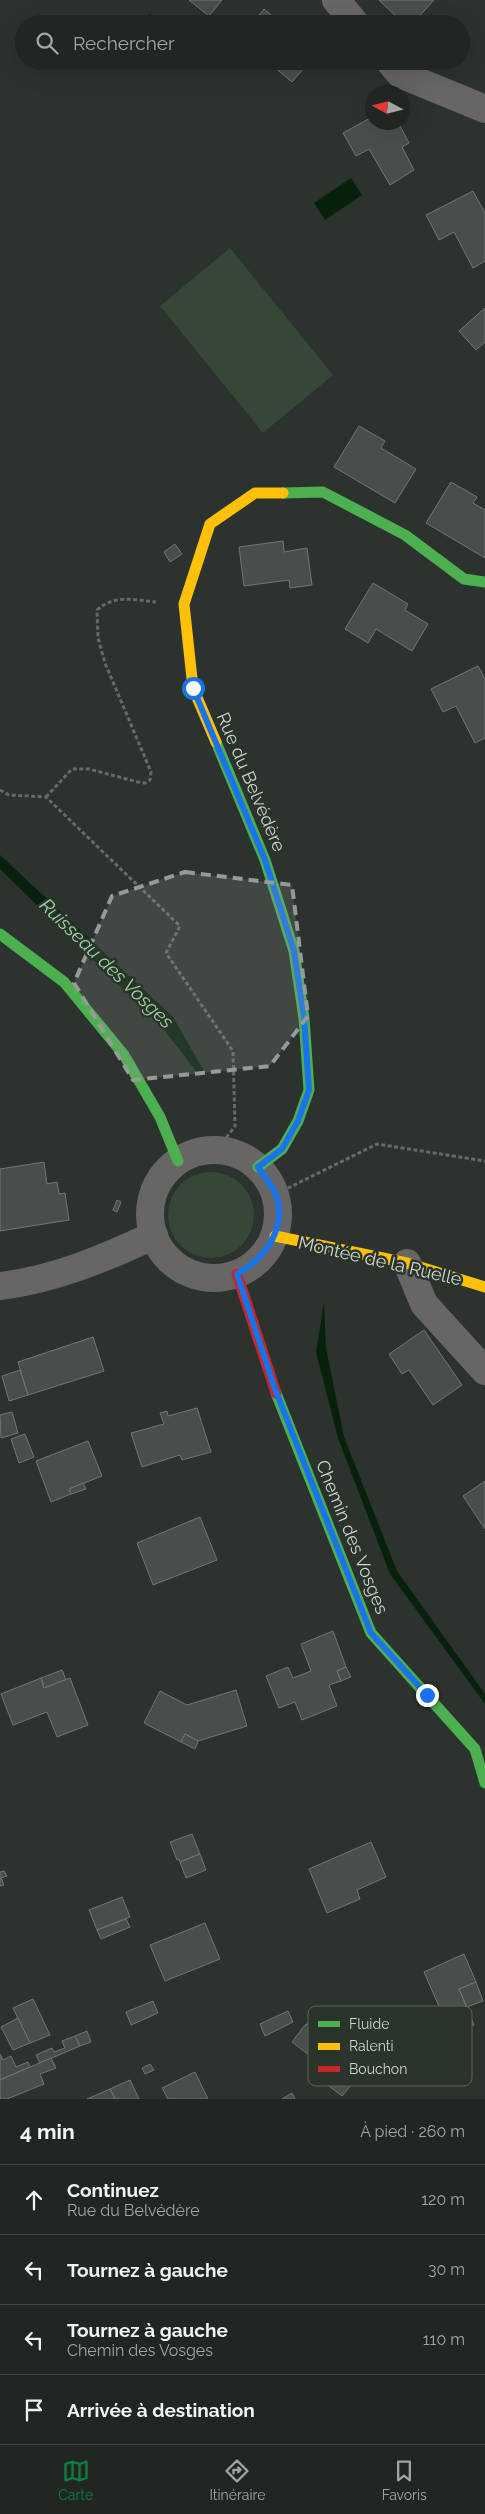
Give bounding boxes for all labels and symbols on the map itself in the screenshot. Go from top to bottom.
north arrow [365,85,410,130]
route start [182,677,205,700]
street label: Rue du Belvédère [213,709,290,855]
water label: Ruisseau des Vosges [36,894,178,1033]
street label: Montée de la Ruelle [296,1231,464,1290]
street label: Chemin des Vosges [312,1457,393,1617]
route end [416,1684,439,1707]
legend [308,2006,472,2086]
text: Fluide [349,2016,389,2032]
text: Ralenti [349,2038,394,2054]
text: Bouchon [349,2061,407,2077]

